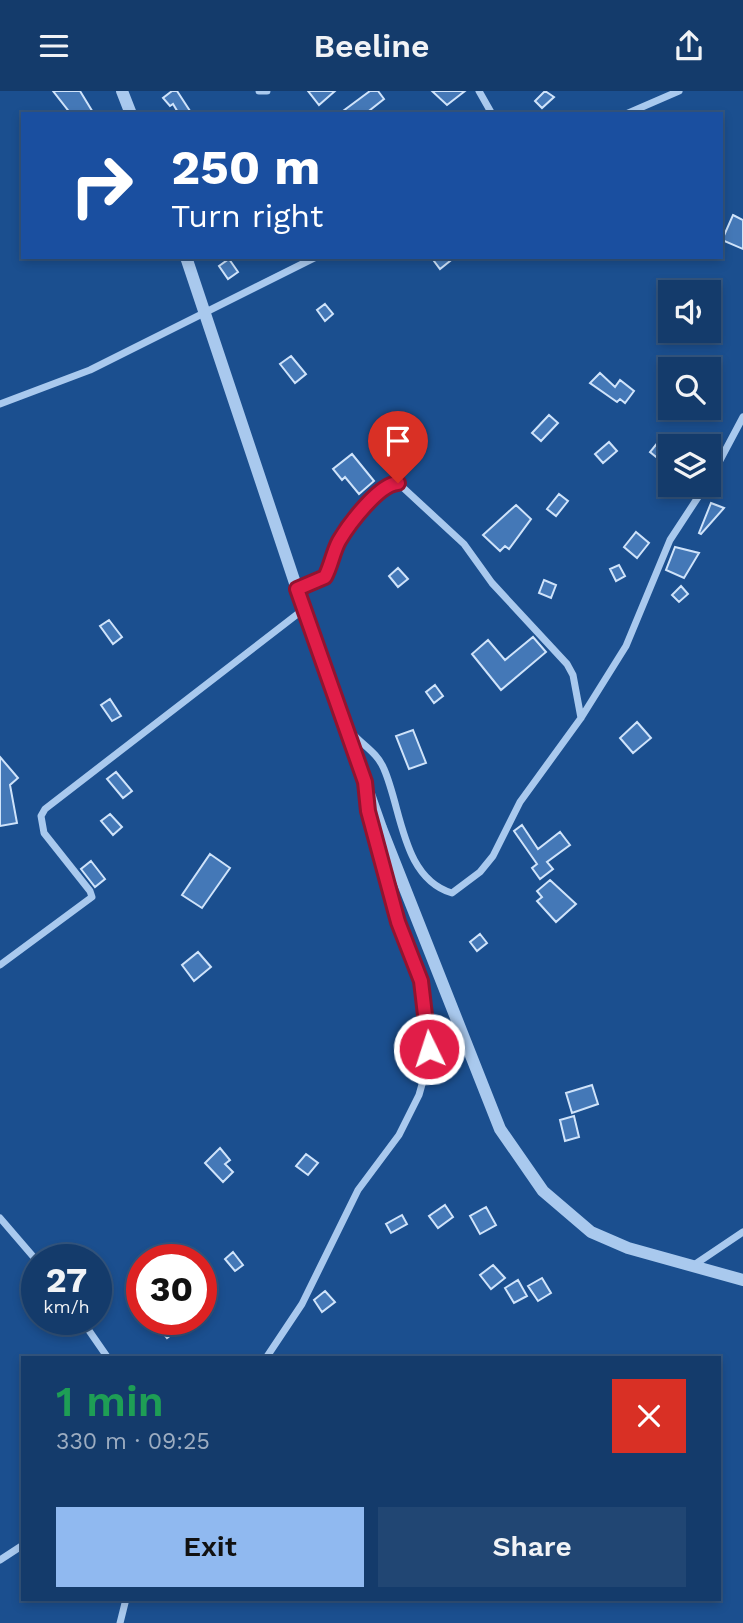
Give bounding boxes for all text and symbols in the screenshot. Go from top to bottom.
icon: menu [35,27,73,65]
text: Beeline [313,27,430,65]
icon: share [670,27,708,65]
text: 250 m [171,138,320,196]
icon: right [56,140,147,231]
text: Turn right [171,197,323,235]
map controls [658,280,721,497]
button: sound [658,280,721,343]
button: search [658,357,721,420]
pin [368,411,428,483]
icon: arrive [379,422,417,460]
button: layers [658,434,721,497]
position arrow [392,1012,466,1086]
speed limit sign: 30 [126,1244,217,1335]
text: 27 [46,1259,87,1301]
text: km/h [43,1296,90,1317]
text: 1 min [56,1377,164,1426]
button: close [612,1379,686,1453]
text: 330 m · 09:25 [56,1428,210,1455]
button: Exit [56,1507,364,1587]
button: Share [378,1507,686,1587]

